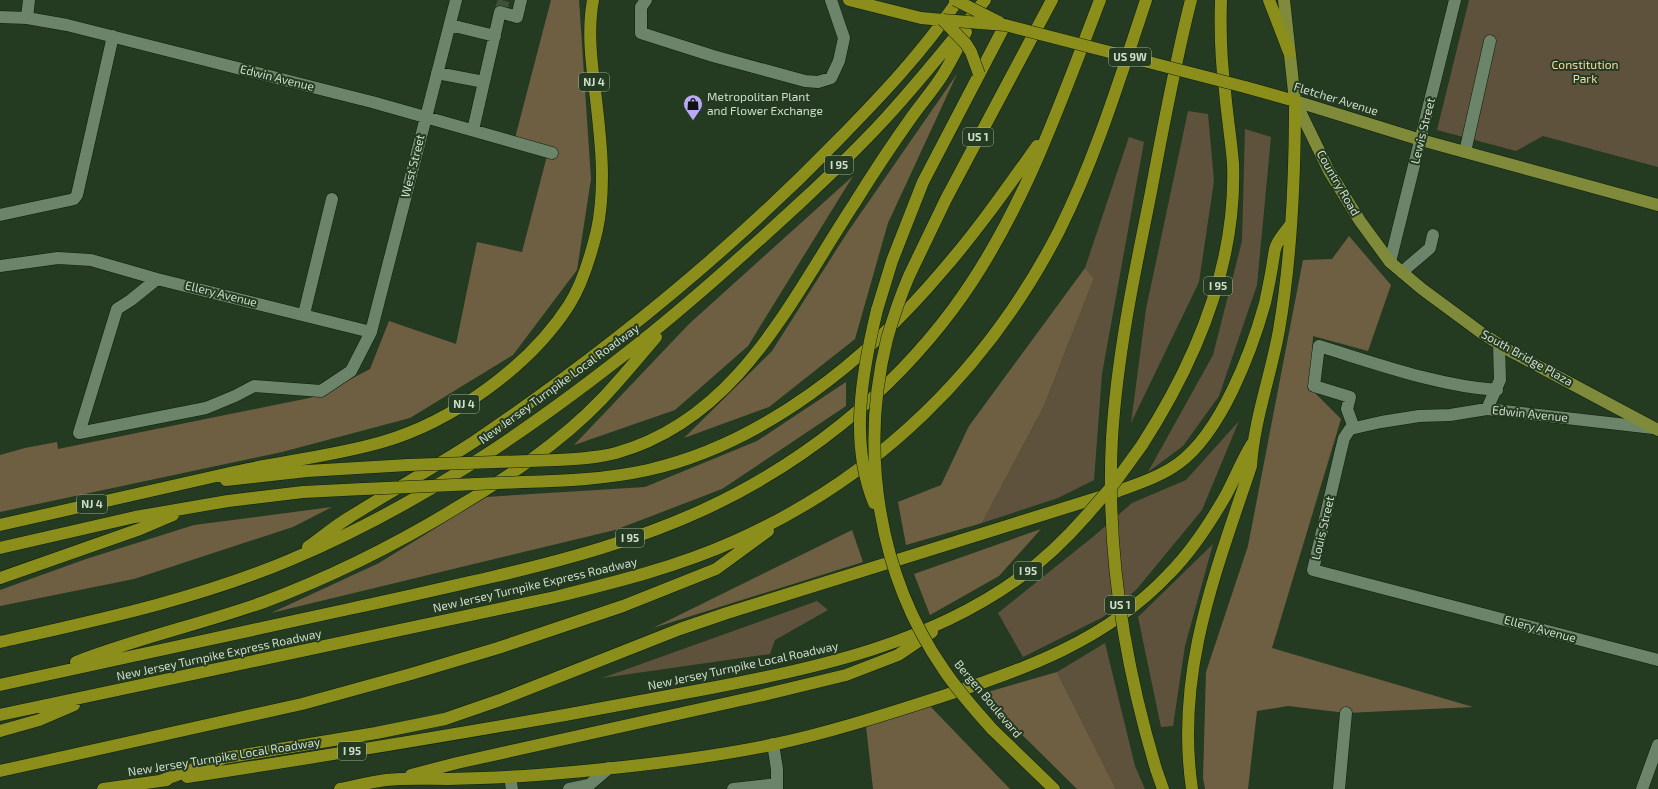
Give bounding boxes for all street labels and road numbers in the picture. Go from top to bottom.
road number: US 9W [1109,48,1151,66]
street label: Edwin Avenue [239,61,316,93]
road number: NJ 4 [579,73,609,91]
street label: Fletcher Avenue [1292,79,1380,118]
street label: Lewis Street [1407,96,1437,165]
road number: US 1 [963,128,993,146]
street label: West Street [397,132,427,199]
street label: Country Road [1314,147,1363,218]
road number: I 95 [825,156,853,174]
street label: Ellery Avenue [184,277,259,309]
road number: I 95 [1204,277,1232,295]
street label: New Jersey Turnpike Local Roadway [476,320,642,446]
street label: South Bridge Plaza [1479,326,1576,388]
road number: NJ 4 [449,395,479,413]
street label: Edwin Avenue [1492,402,1569,424]
street label: Louis Street [1308,494,1336,561]
road number: NJ 4 [77,495,107,513]
road number: I 95 [616,529,644,547]
street label: New Jersey Turnpike Express Roadway [431,554,639,614]
road number: I 95 [1014,562,1042,580]
road number: US 1 [1105,596,1135,614]
street label: Ellery Avenue [1503,612,1578,644]
street label: New Jersey Turnpike Express Roadway [115,625,323,683]
street label: New Jersey Turnpike Local Roadway [646,638,840,692]
street label: Bergen Boulevard [952,657,1025,740]
street label: New Jersey Turnpike Local Roadway [127,734,322,778]
road number: I 95 [338,742,366,760]

